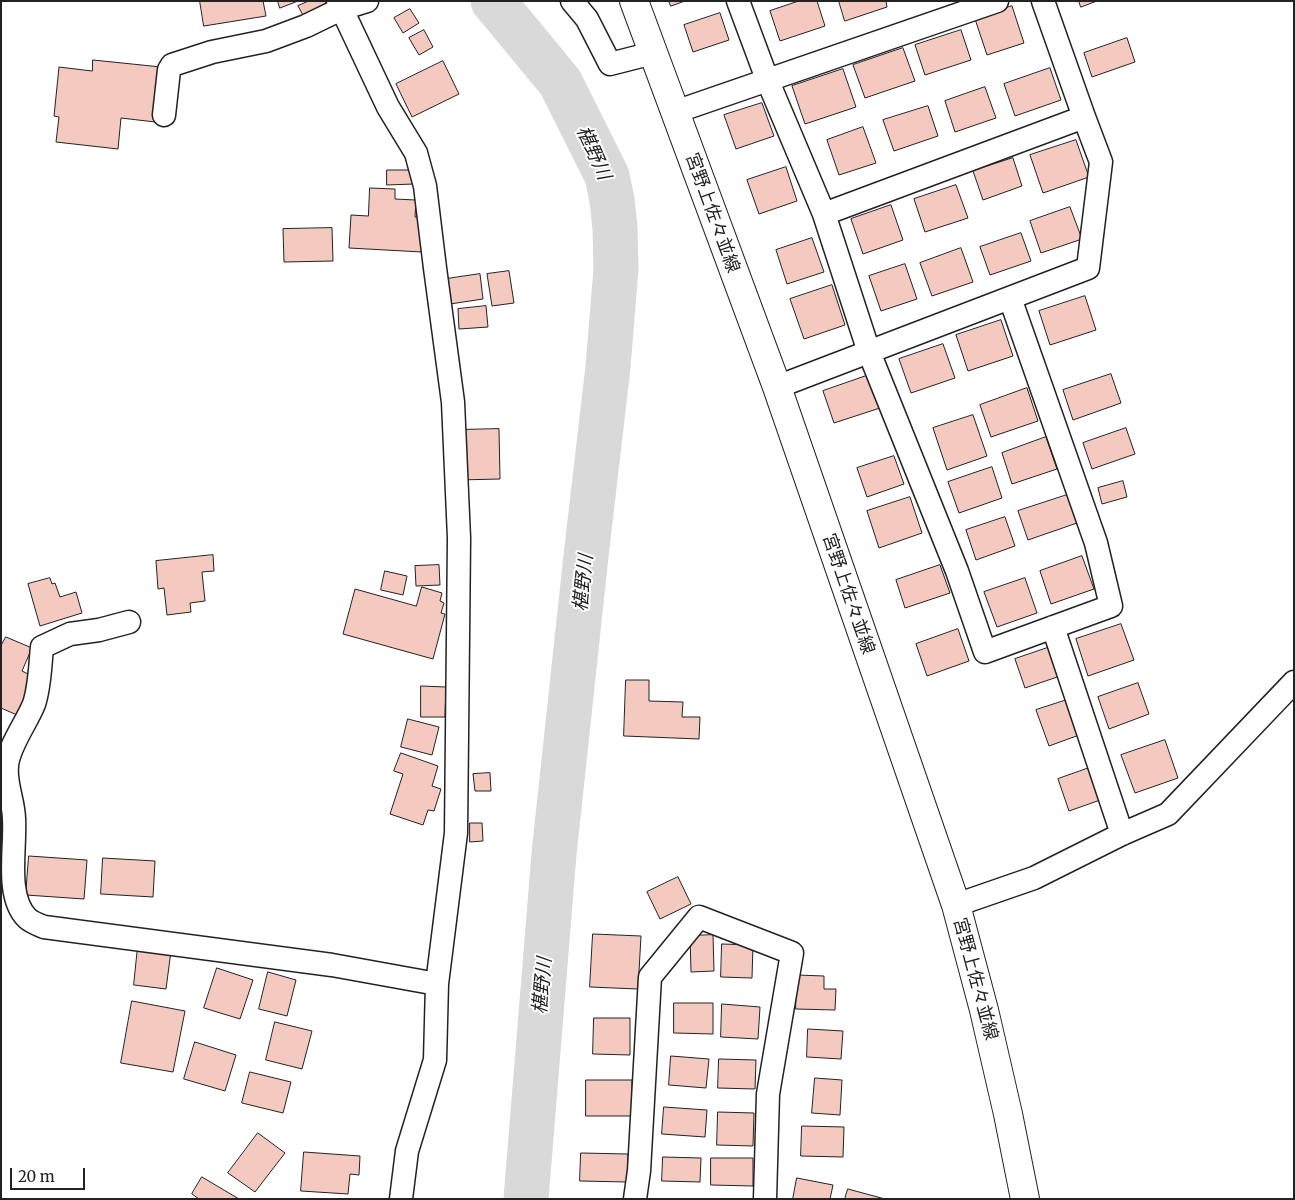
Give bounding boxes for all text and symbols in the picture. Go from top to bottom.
water label: 椹野川 [571,122,615,184]
street label: 宮野上佐々並線 [680,150,744,276]
street label: 宮野上佐々並線 [817,531,879,657]
water label: 椹野川 [570,553,598,613]
street label: 宮野上佐々並線 [948,915,1002,1043]
water label: 椹野川 [529,957,557,1015]
scale bar [12,1158,88,1190]
text: 20 m [18,1167,55,1186]

